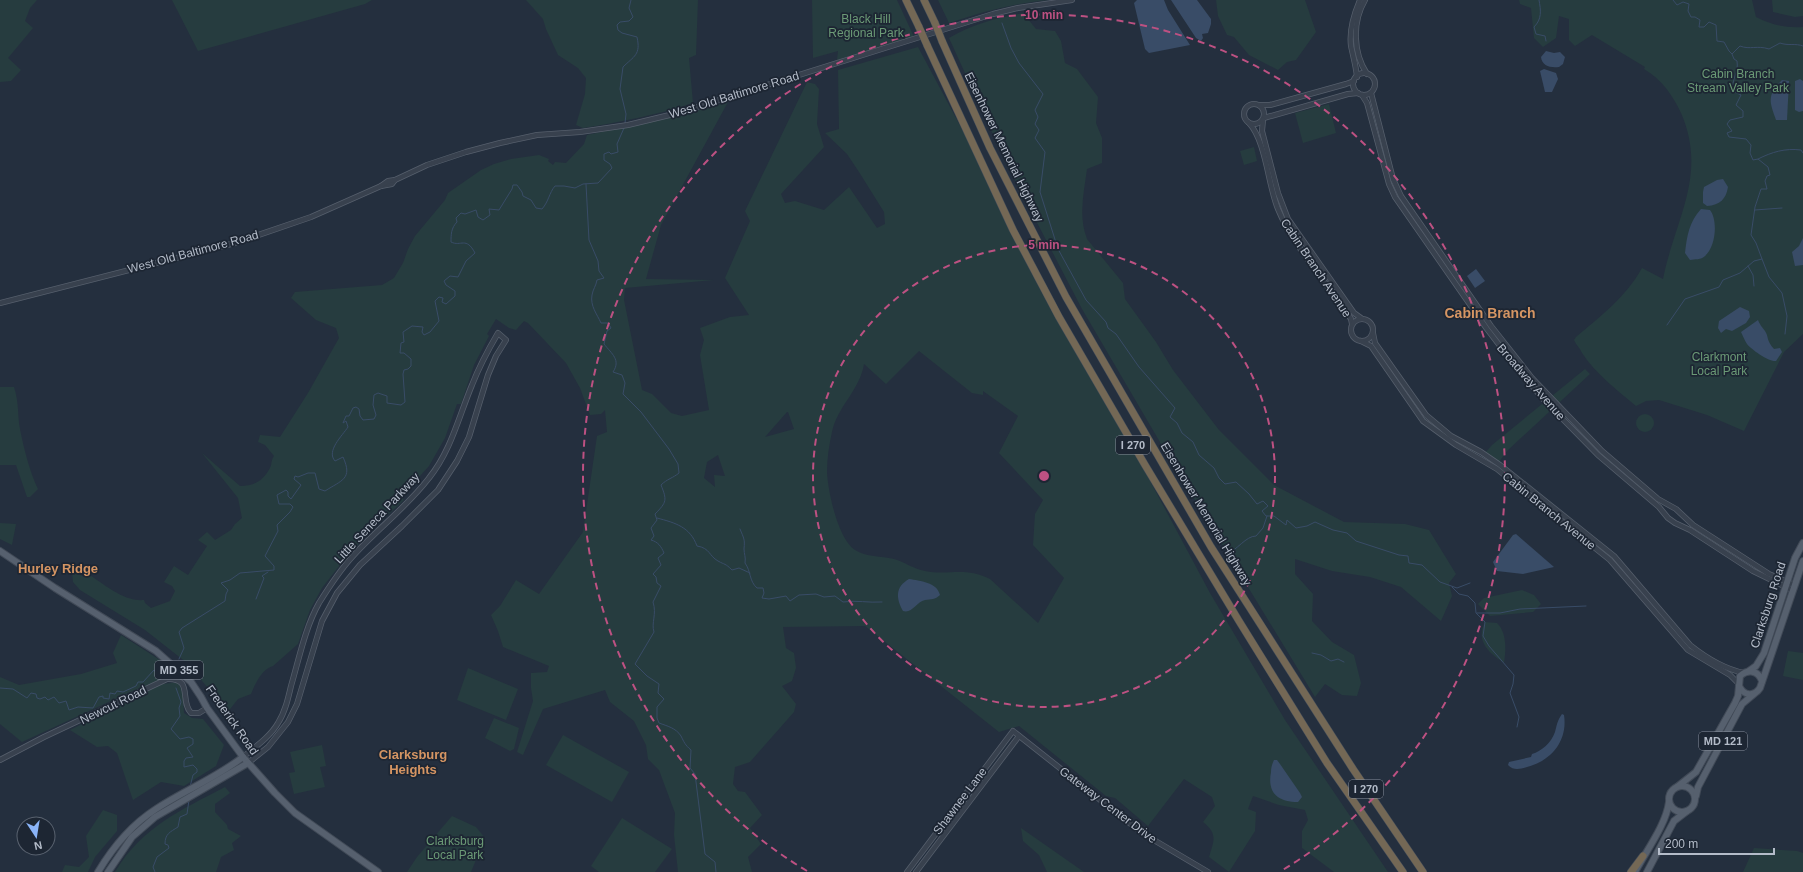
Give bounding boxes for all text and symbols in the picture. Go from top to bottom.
text: 10 min [1025,8,1063,22]
park label: Black Hill Regional Park [828,12,905,40]
park label: Cabin Branch Stream Valley Park [1687,67,1790,95]
street label: West Old Baltimore Road [667,69,801,121]
street label: Eisenhower Memorial Highway [962,70,1046,224]
street label: Cabin Branch Avenue [1278,216,1354,320]
street label: West Old Baltimore Road [126,228,260,276]
text: 5 min [1028,238,1060,252]
district label: Cabin Branch [1444,305,1536,321]
street label: Broadway Avenue [1494,341,1568,423]
park label: Clarkmont Local Park [1691,350,1748,378]
road number: I 270 [1116,436,1150,454]
street label: Eisenhower Memorial Highway [1158,440,1254,588]
centre of rings [1037,469,1051,483]
street label: Cabin Branch Avenue [1500,469,1599,553]
street label: Little Seneca Parkway [331,470,423,566]
street label: Clarksburg Road [1747,560,1789,650]
district label: Hurley Ridge [18,561,98,576]
road number: MD 355 [155,661,203,679]
street label: Frederick Road [203,682,261,758]
street label: Newcut Road [78,683,148,727]
road number: MD 121 [1699,732,1747,750]
district label: Clarksburg Heights [379,747,447,777]
street label: Gateway Center Drive [1057,764,1160,846]
street label: Shawnee Lane [930,765,990,837]
road number: I 270 [1349,780,1383,798]
north arrow [16,816,56,856]
scale bar [1659,830,1774,856]
park label: Clarksburg Local Park [426,834,484,862]
text: 200 m [1665,837,1698,851]
text: N [33,839,43,852]

